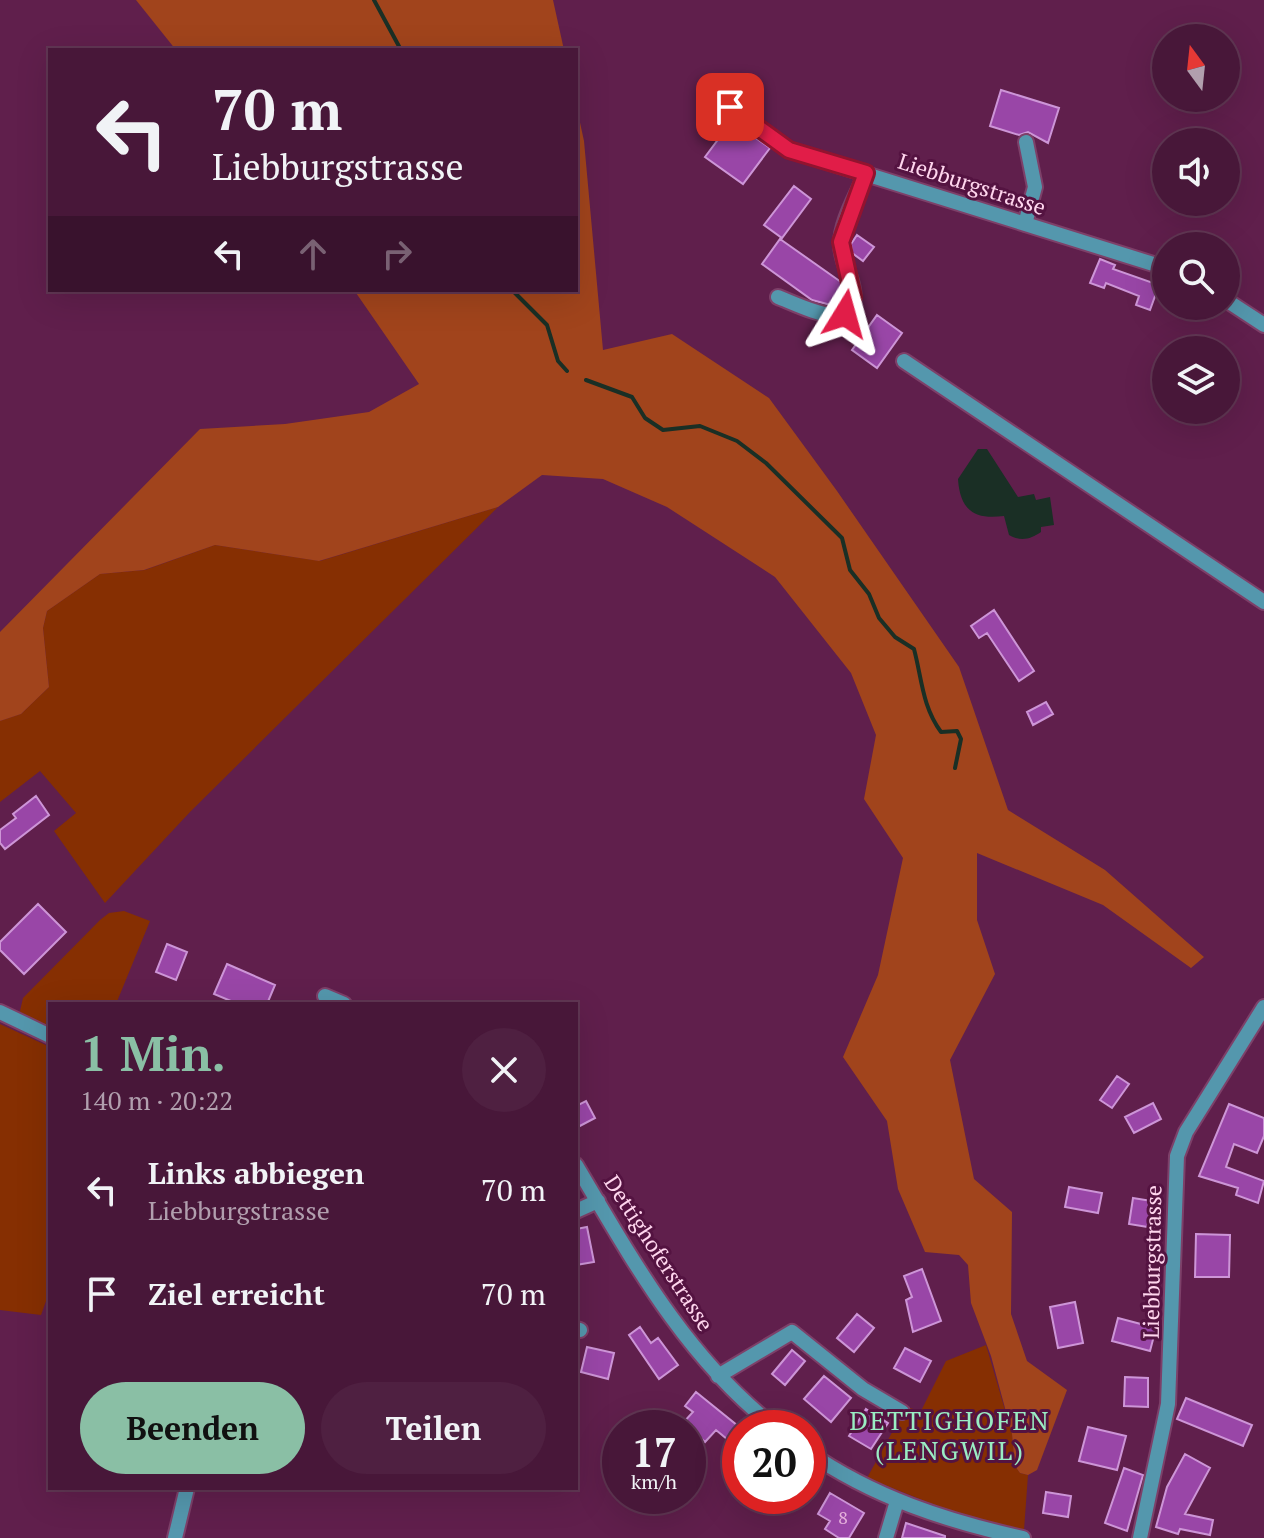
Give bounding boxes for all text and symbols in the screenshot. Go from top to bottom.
north arrow [1152,24,1240,112]
map controls [1152,24,1240,424]
text: 70 m [212,72,342,146]
pin [696,73,764,141]
icon: left [80,80,184,184]
icon: arrive [708,85,752,129]
button: sound [1152,128,1240,216]
text: Liebburgstrasse [212,143,464,190]
street label: Liebburgstrasse [895,146,1050,221]
icon: left [207,232,251,276]
icon: ahead [291,232,335,276]
icon: right [375,232,419,276]
button: search [1152,232,1240,320]
position arrow [803,272,887,356]
button: layers [1152,336,1240,424]
text: 1 Min. [80,1021,226,1085]
button: close [462,1028,546,1112]
text: 140 m · 20:22 [80,1083,233,1117]
text: Links abbiegen [148,1153,364,1193]
icon: left [80,1168,124,1212]
street label: Dettighoferstrasse [598,1169,721,1336]
text: 70 m [481,1170,546,1210]
street label: Liebburgstrasse [1136,1185,1167,1339]
text: Liebburgstrasse [148,1193,330,1227]
icon: arrive [80,1272,124,1316]
text: Ziel erreicht [148,1274,325,1314]
text: 70 m [481,1274,546,1314]
button: Beenden [80,1382,305,1474]
button: Teilen [321,1382,546,1474]
district label: DETTIGHOFEN (LENGWIL) [849,1403,1051,1467]
speed limit sign: 20 [722,1410,826,1514]
text: 17 [631,1425,677,1478]
text: km/h [631,1468,677,1495]
house number: 8 [838,1505,848,1529]

